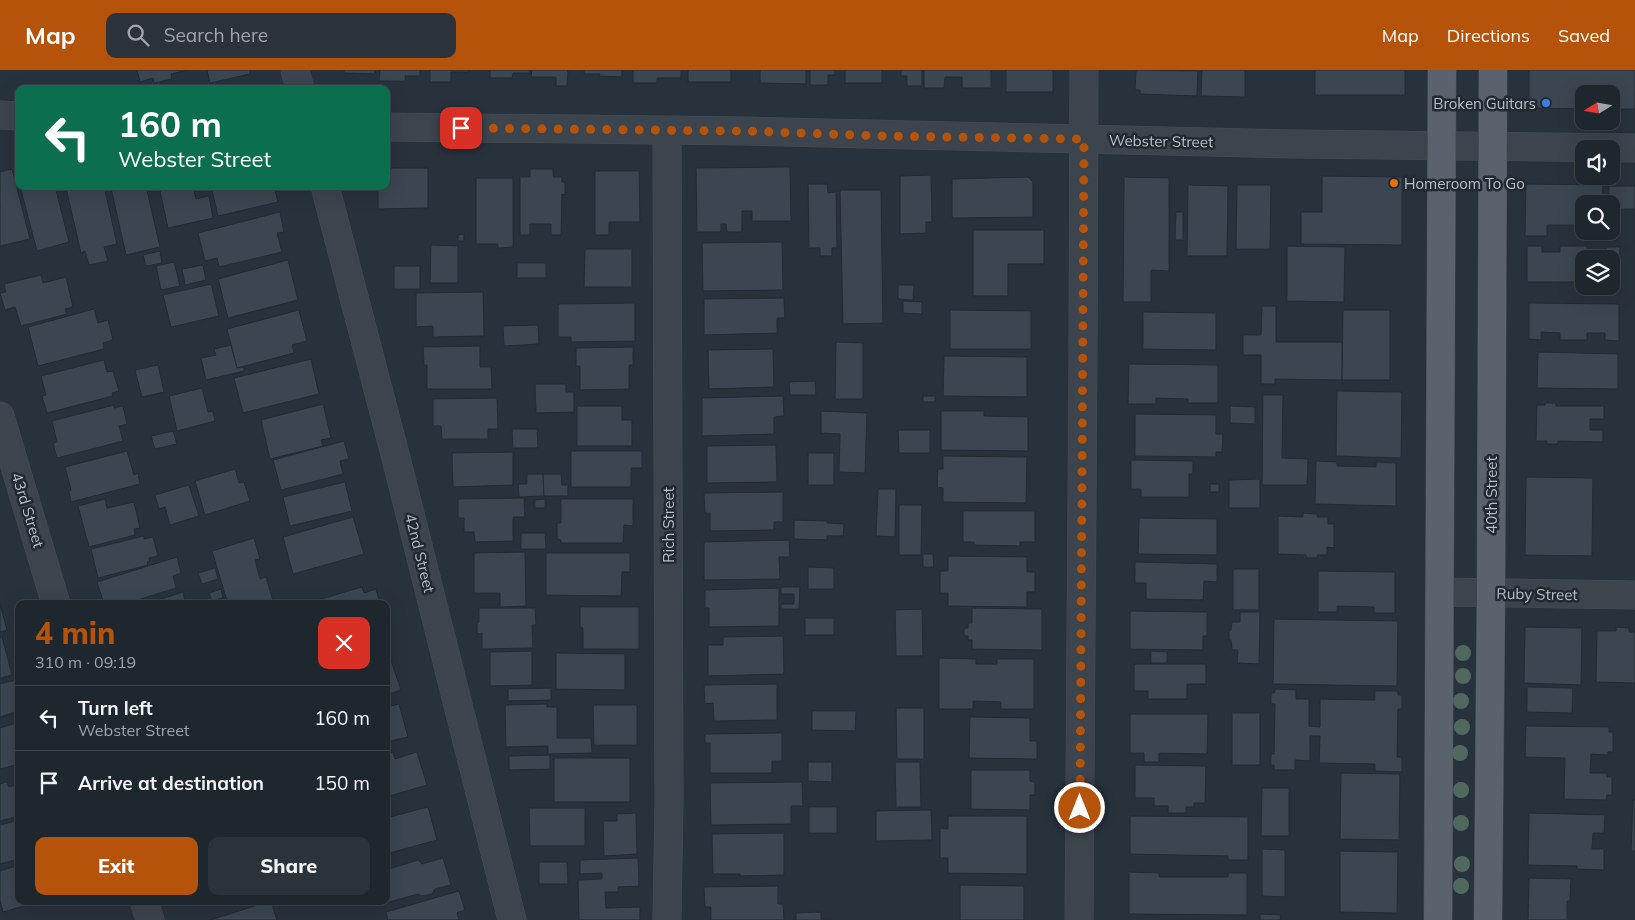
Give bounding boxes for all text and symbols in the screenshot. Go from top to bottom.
search box [106,13,456,58]
text: Map [25,20,76,50]
icon: search [124,21,152,49]
text: Search here [164,23,268,47]
text: Map [1382,24,1419,47]
text: Directions [1447,24,1530,47]
text: Saved [1558,24,1610,47]
north arrow [1575,85,1620,130]
map controls [1575,85,1620,295]
place label: Broken Guitars [1433,94,1536,113]
marker: Broken Guitars [1540,97,1552,109]
text: 160 m [118,102,222,146]
icon: left [35,105,100,170]
pin [440,107,482,149]
icon: arrive [447,114,475,142]
street label: Webster Street [1109,131,1213,151]
button: sound [1575,140,1620,185]
text: Webster Street [118,145,271,173]
place label: Homeroom To Go [1404,174,1525,193]
marker: Homeroom To Go [1388,177,1400,189]
button: search [1575,195,1620,240]
button: layers [1575,250,1620,295]
street label: 40th Street [1482,456,1501,534]
street label: 43rd Street [8,470,48,550]
street label: Rich Street [659,487,678,563]
street label: 42nd Street [401,511,439,595]
street label: Ruby Street [1496,584,1578,604]
text: 4 min [35,614,115,652]
button: close [318,617,370,669]
text: 310 m · 09:19 [35,652,136,672]
text: Turn left [78,696,153,720]
icon: left [35,704,63,732]
text: 160 m [314,706,370,730]
text: Webster Street [78,720,189,740]
icon: arrive [35,769,63,797]
text: Arrive at destination [78,771,264,795]
text: 150 m [314,771,370,795]
position arrow [1053,781,1105,833]
button: Exit [35,837,198,895]
button: Share [208,837,370,895]

